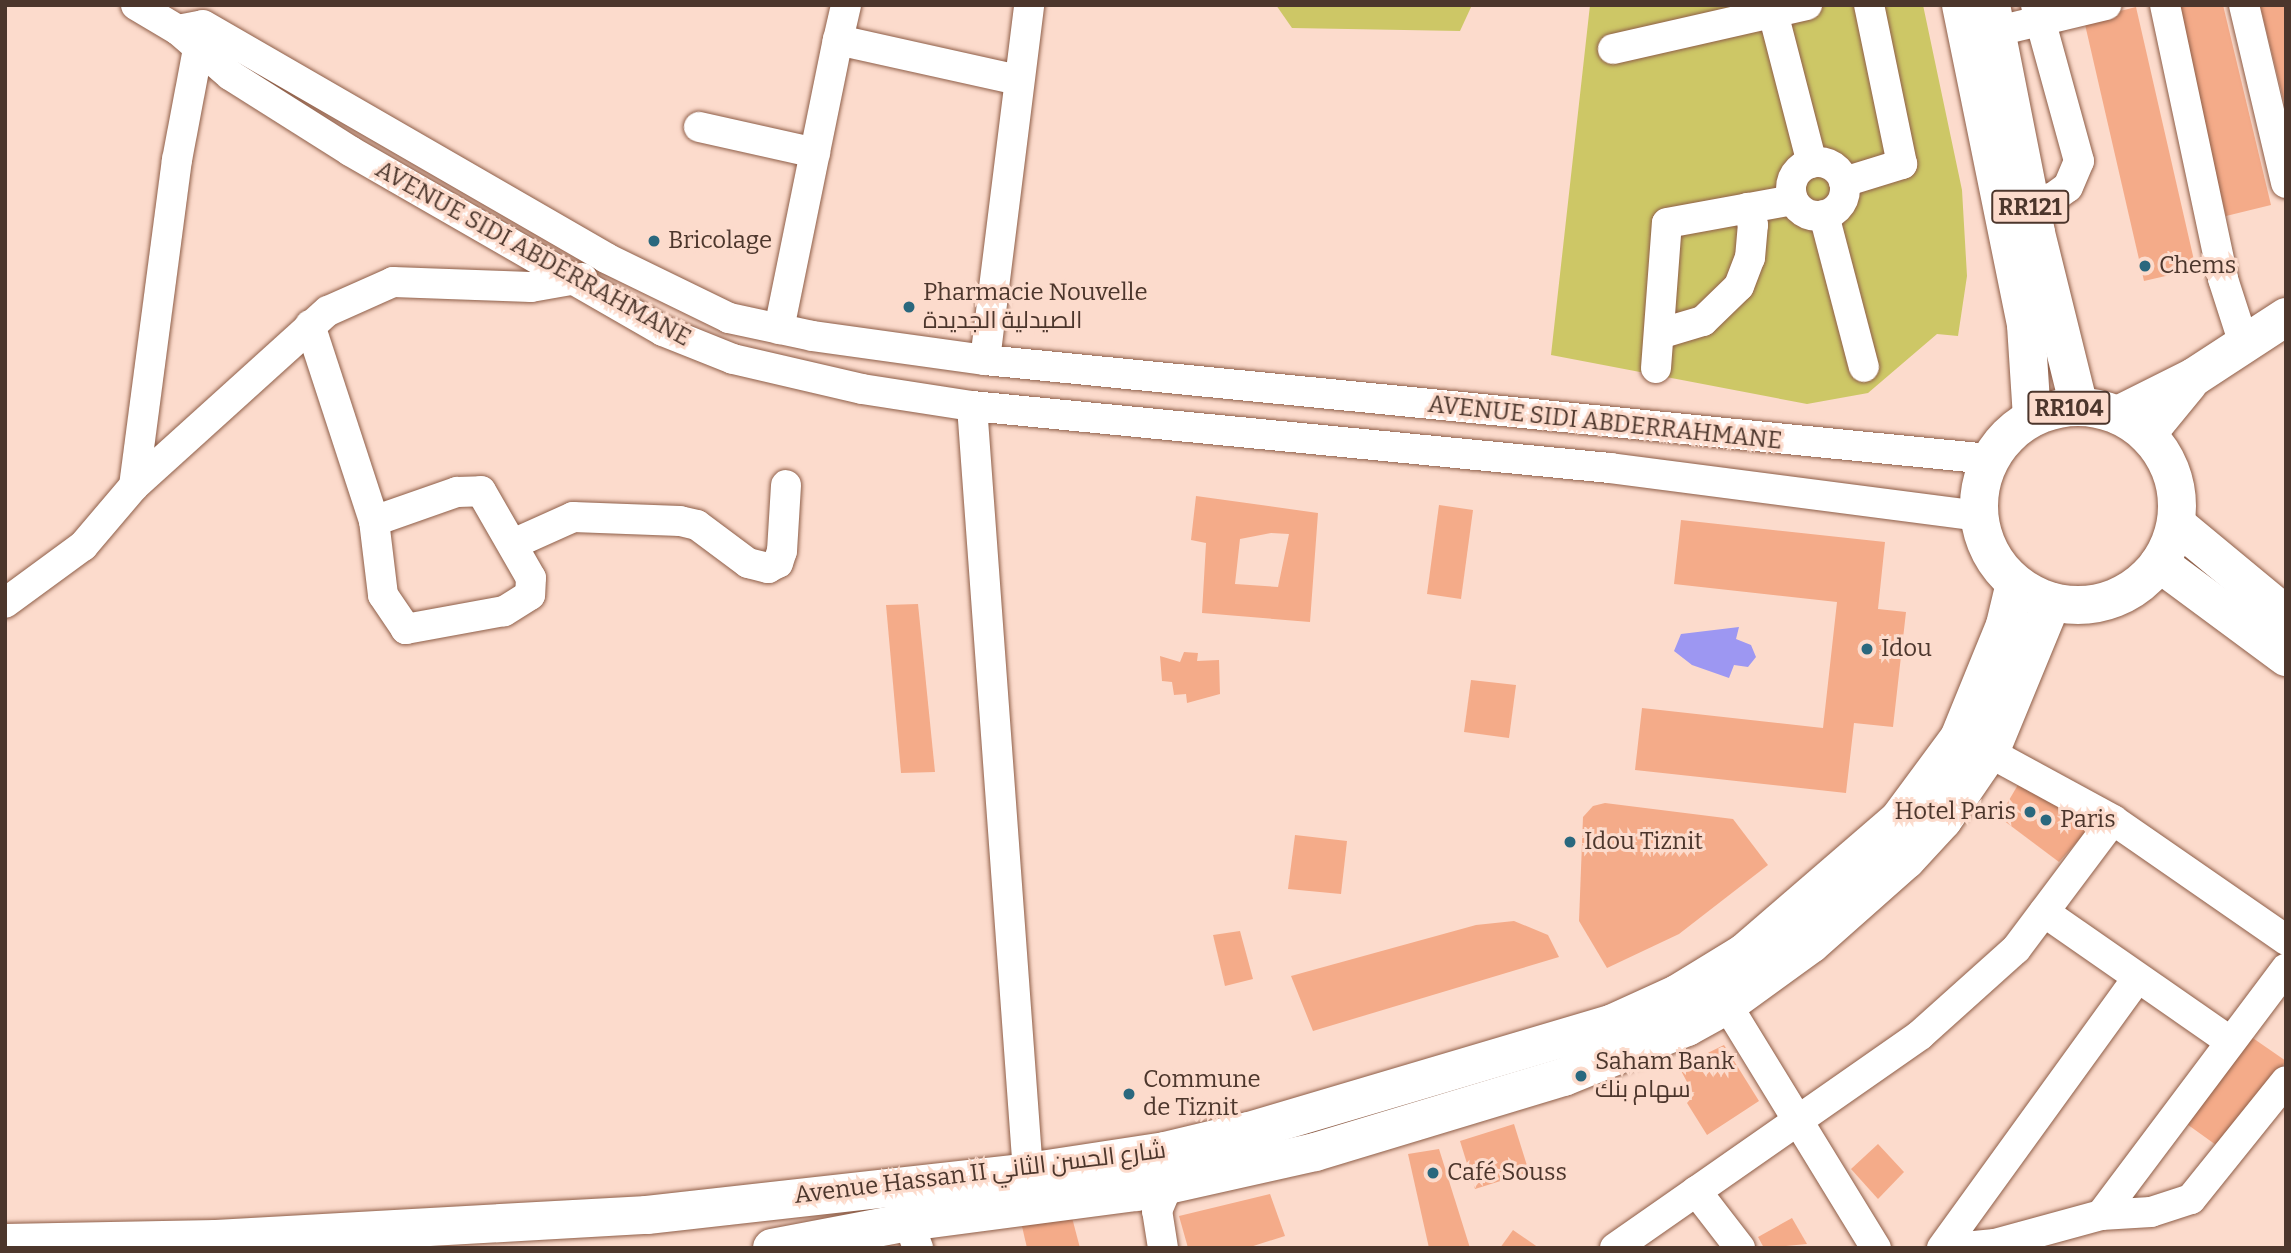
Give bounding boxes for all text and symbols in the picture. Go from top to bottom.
street label: AVENUE SIDI ABDERRAHMANE [370,155,696,353]
road number: RR121 [1990,188,2070,227]
place label: Bricolage [668,227,772,255]
marker: Bricolage [646,233,662,249]
place label: Chems [2159,252,2236,280]
marker: Chems [2137,258,2153,274]
place label: Pharmacie Nouvelle الصيدلية الجديدة [923,279,1148,335]
marker: Pharmacie Nouvelle الصيدلية الجديدة [901,299,917,315]
road number: RR104 [2027,388,2111,428]
street label: AVENUE SIDI ABDERRAHMANE [1427,390,1783,456]
place label: Idou [1881,635,1932,663]
marker: Idou [1859,641,1875,657]
place label: Hotel Paris [1895,798,2016,826]
marker: Hotel Paris [2022,804,2038,820]
place label: Paris [2060,806,2116,834]
marker: Paris [2038,812,2054,828]
place label: Idou Tiznit [1584,828,1703,856]
marker: Idou Tiznit [1562,834,1578,850]
place label: Saham Bank سهام بنك [1595,1048,1735,1104]
place label: Commune de Tiznit [1143,1066,1261,1122]
marker: Saham Bank سهام بنك [1573,1068,1589,1084]
marker: Commune de Tiznit [1121,1086,1137,1102]
street label: Avenue Hassan II شارع الحسن الثاني [793,1136,1167,1210]
place label: Café Souss [1447,1159,1567,1187]
marker: Café Souss [1425,1165,1441,1181]

